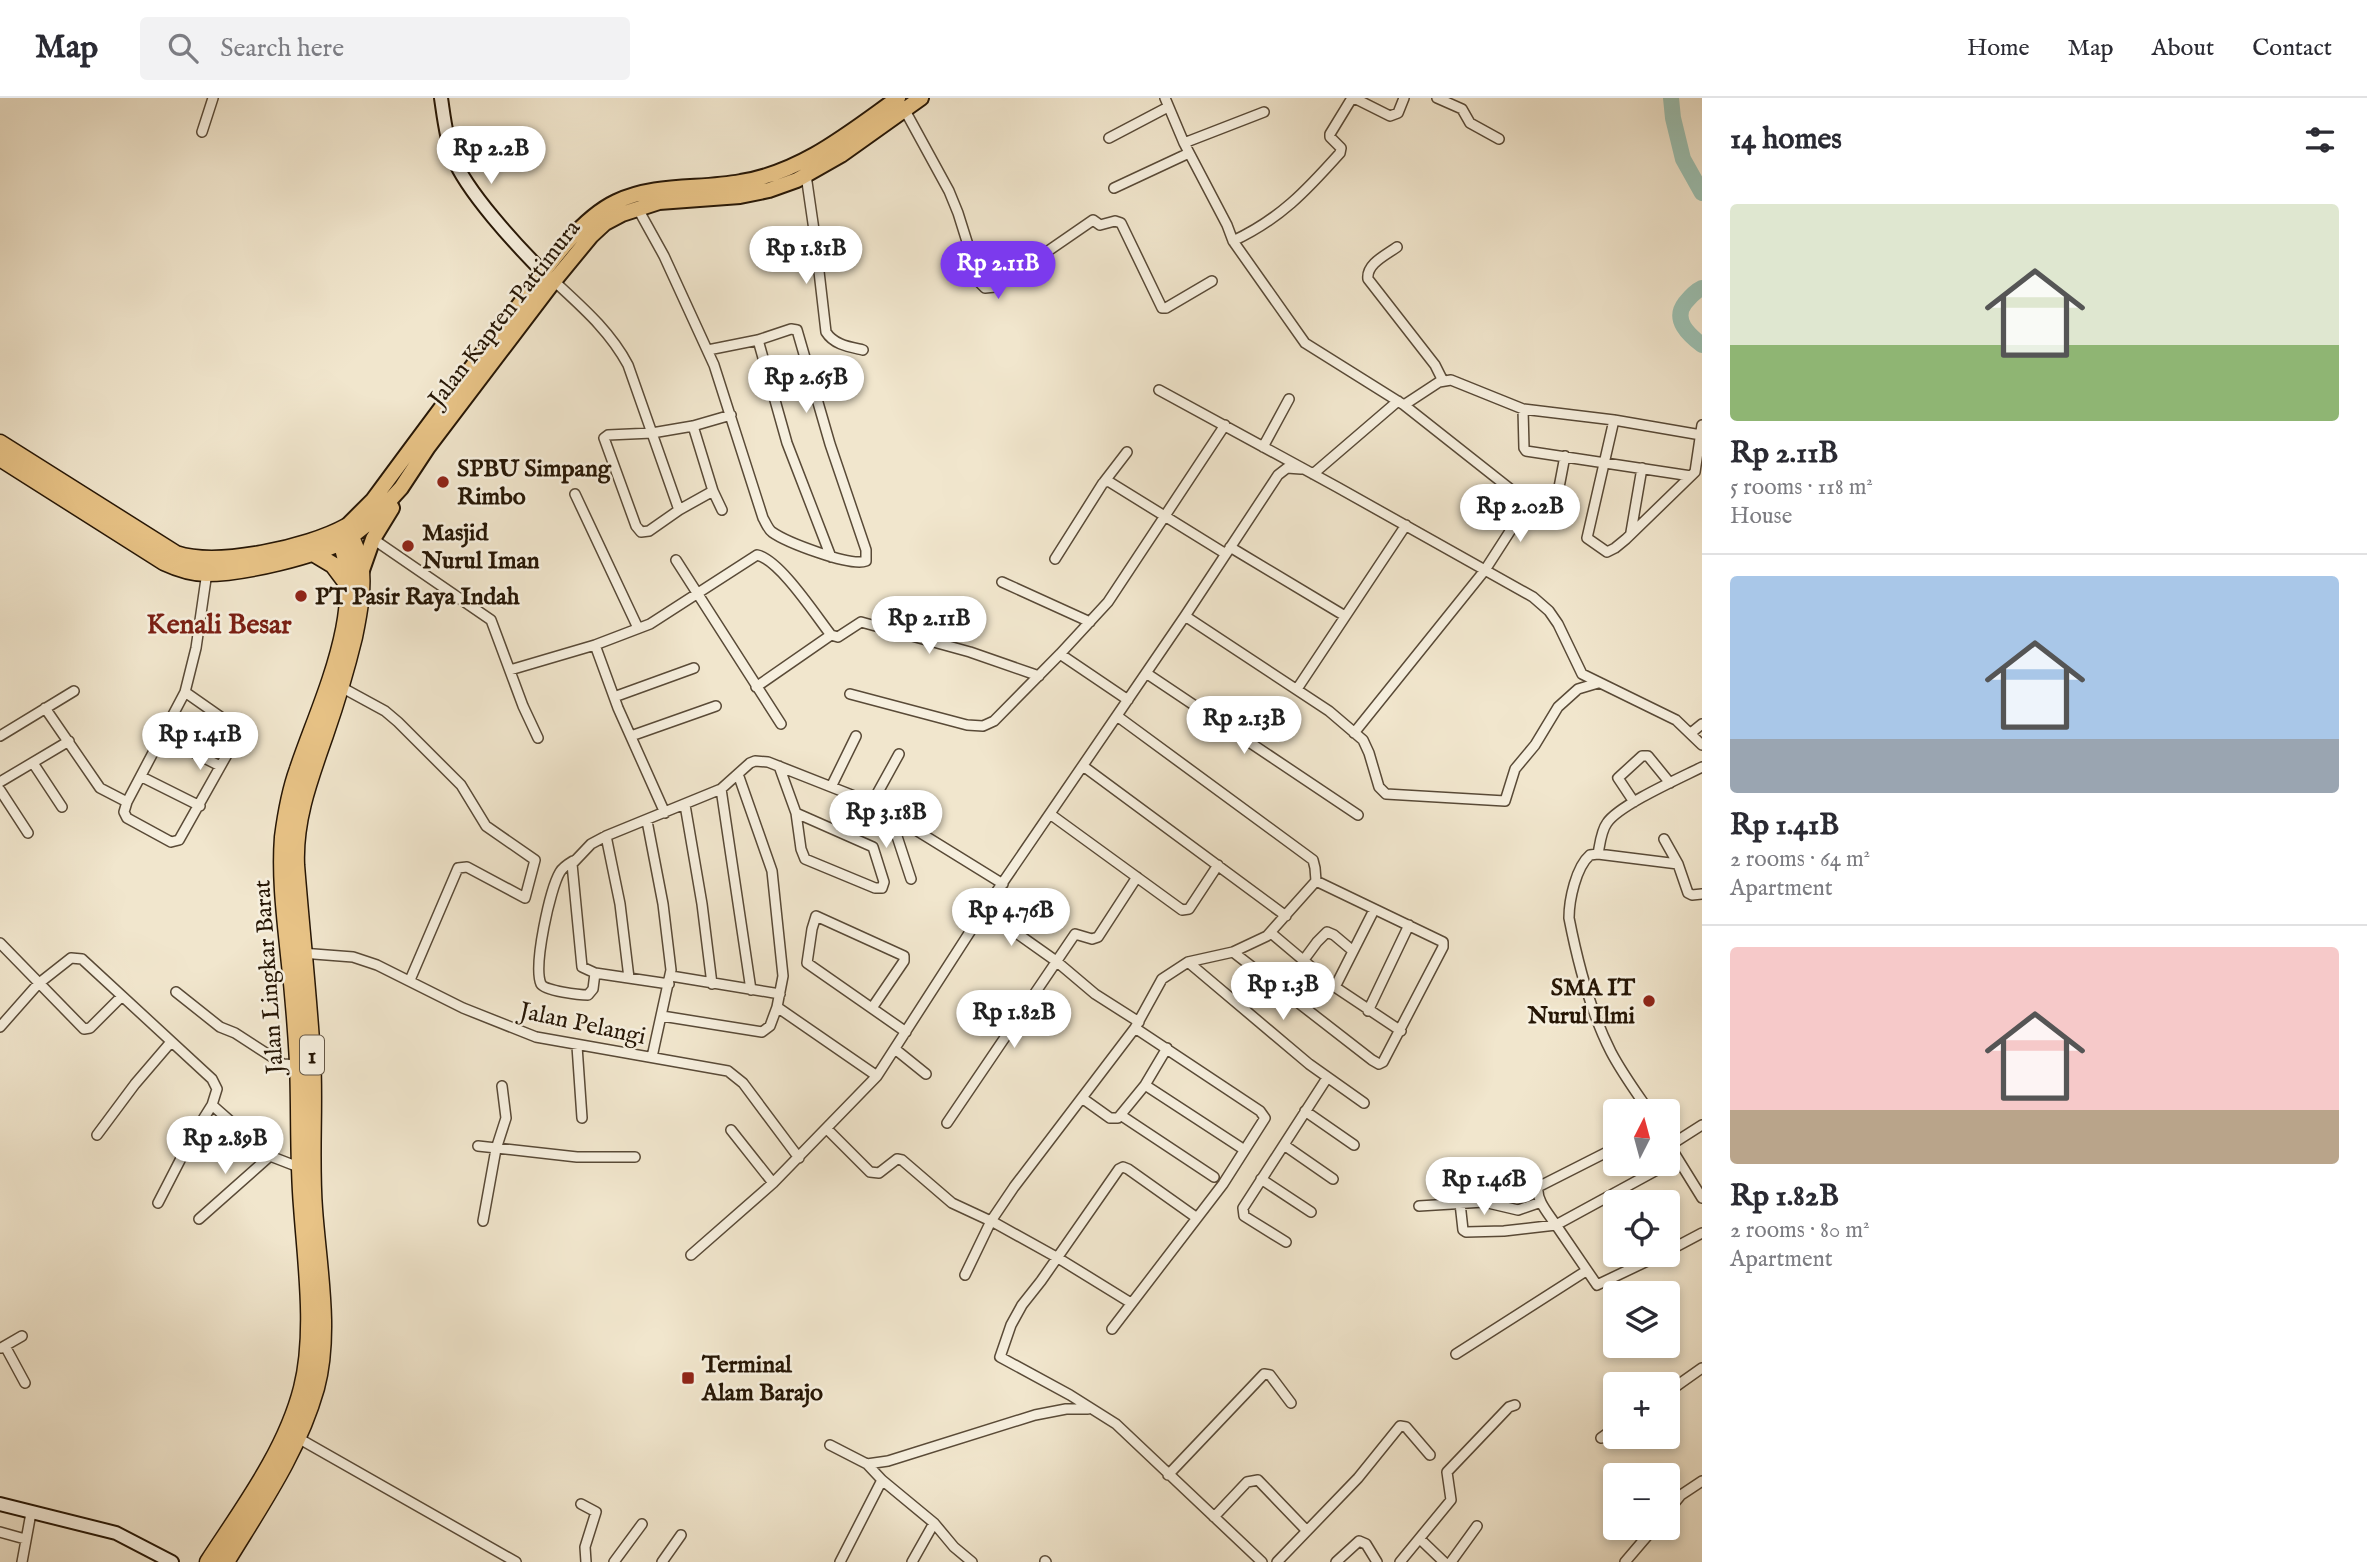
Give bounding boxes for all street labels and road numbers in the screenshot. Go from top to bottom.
street label: Jalan Kapten Pattimura [420,213,588,416]
street label: Jalan Lingkar Barat [247,879,292,1078]
street label: Jalan Pelangi [514,995,649,1053]
road number: 1 [300,1036,324,1074]

